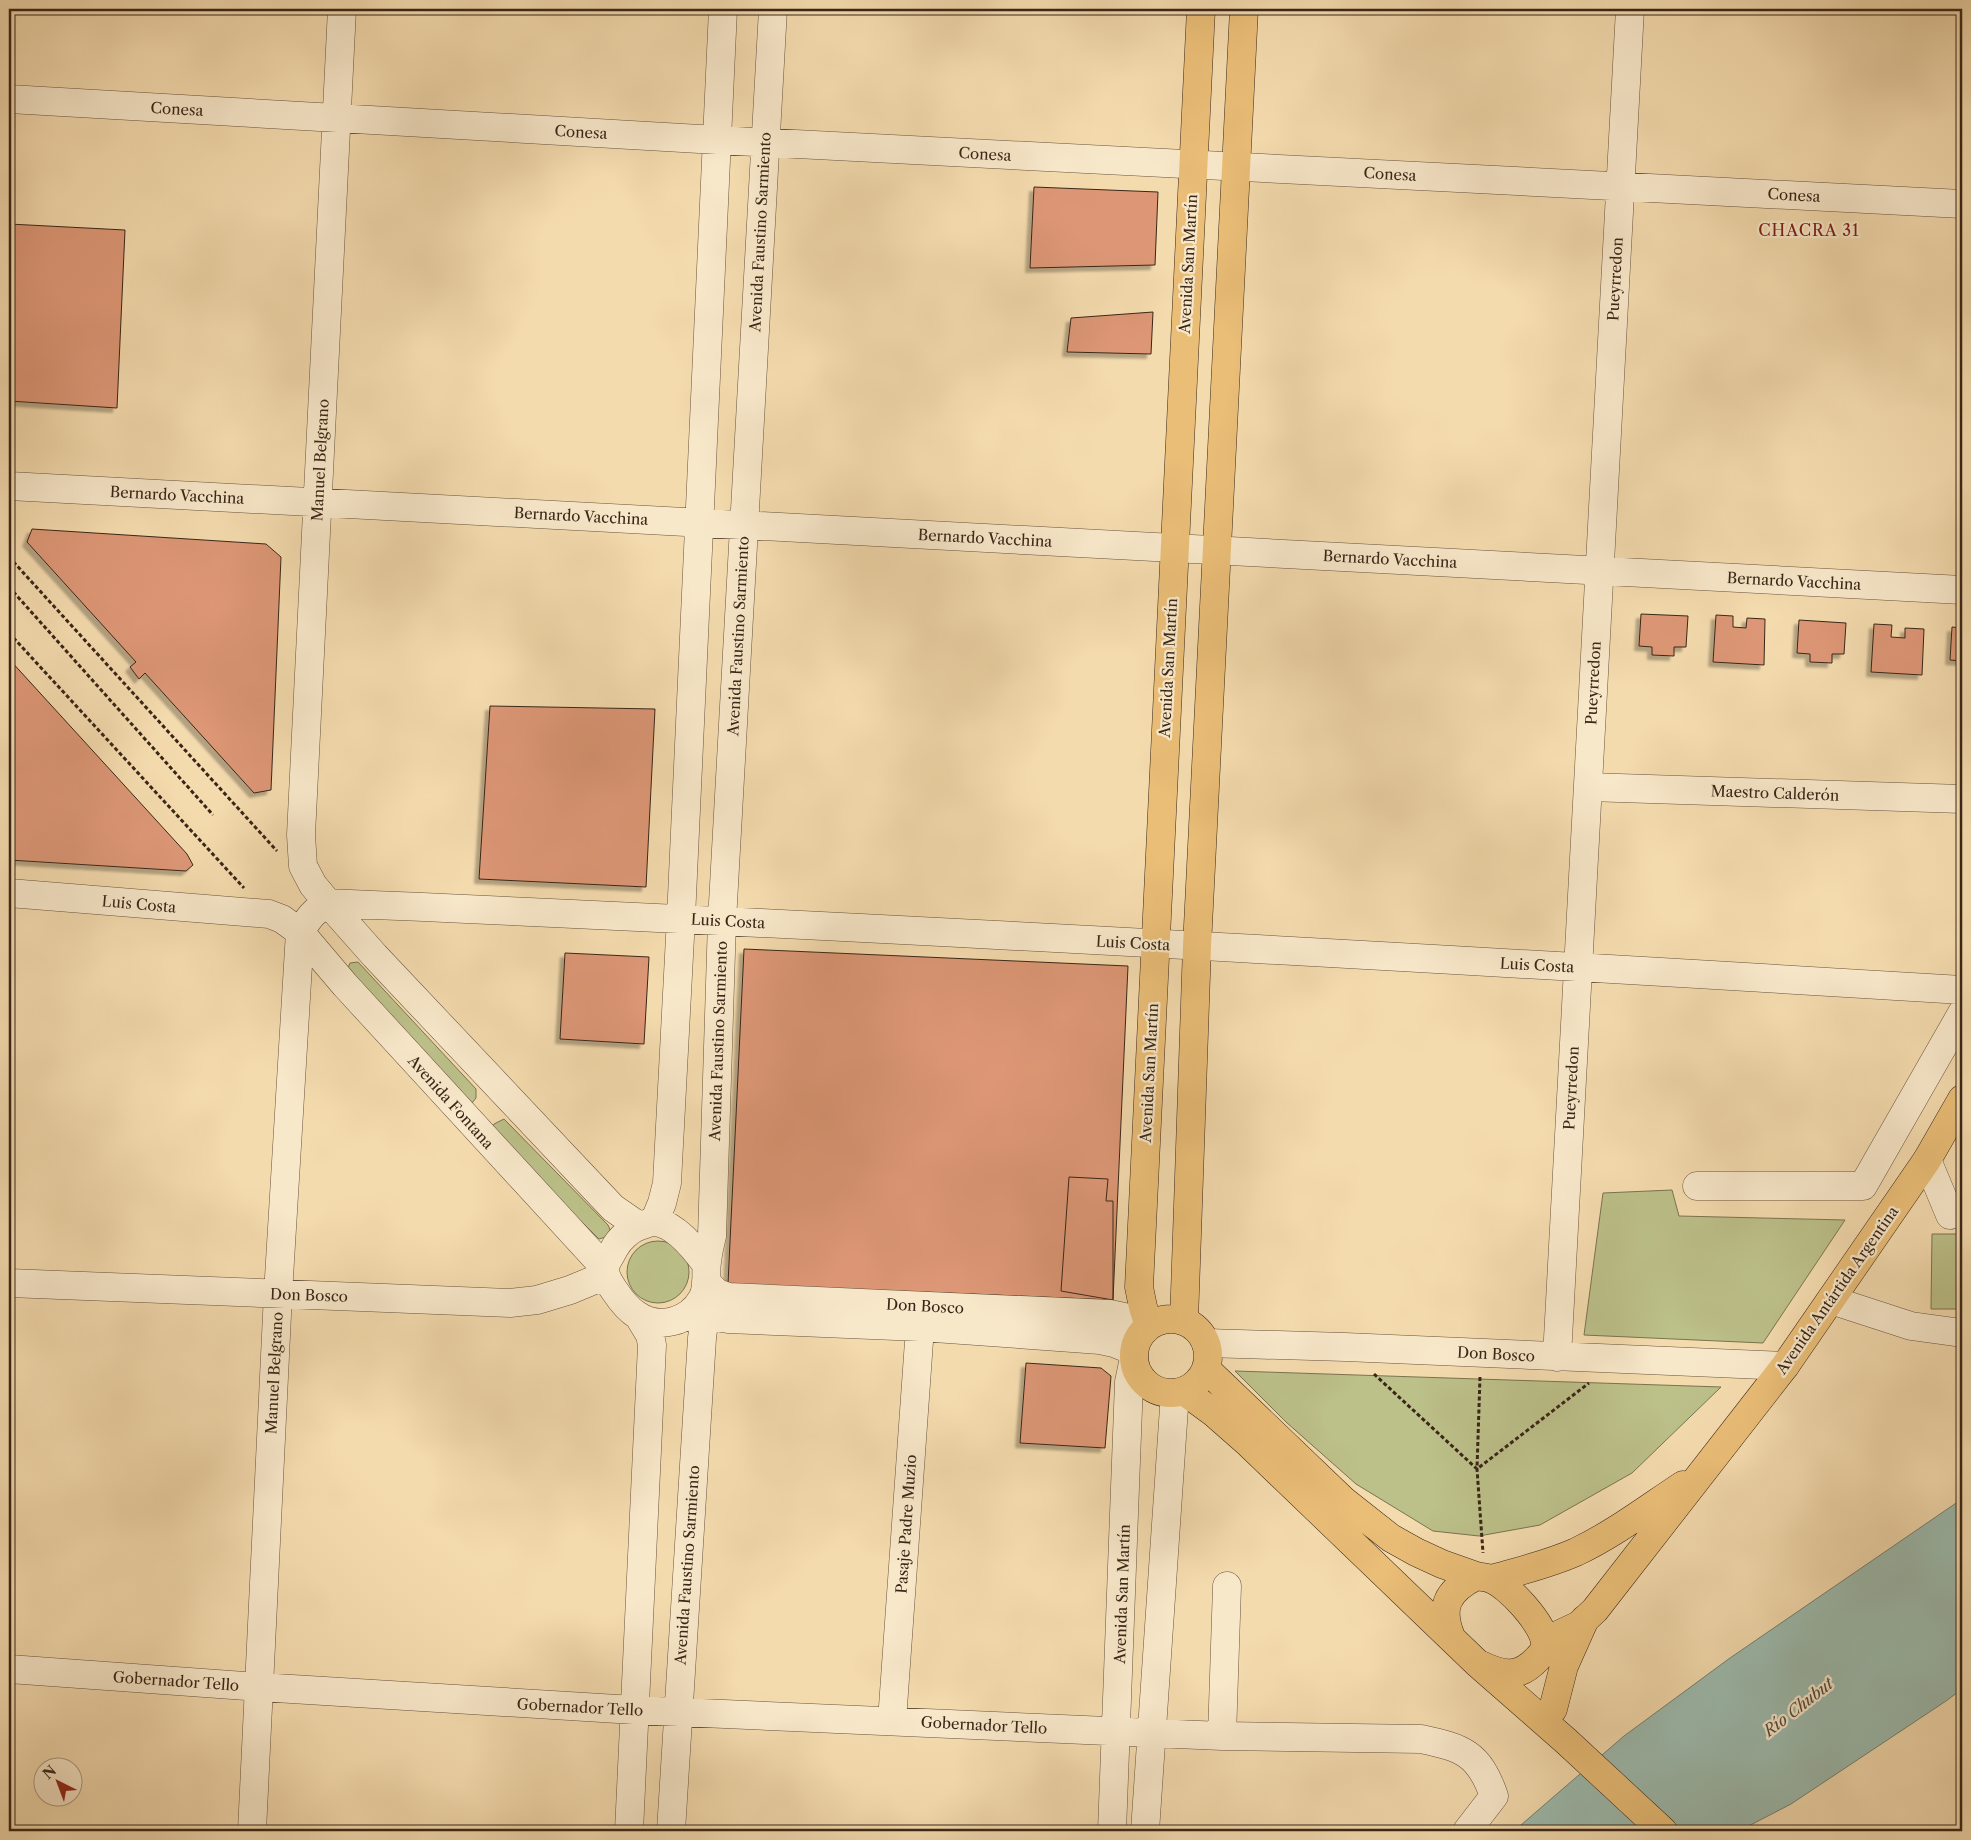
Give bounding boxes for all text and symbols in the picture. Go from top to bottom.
street label: Conesa [150,98,204,120]
street label: Conesa [554,121,608,143]
street label: Avenida Faustino Sarmiento [745,131,775,334]
street label: Conesa [958,143,1012,165]
street label: Conesa [1363,163,1417,185]
street label: Conesa [1767,184,1821,206]
street label: Avenida San Martín [1175,193,1201,335]
district label: CHACRA 31 [1758,220,1860,240]
street label: Pueyrredon [1603,236,1627,322]
street label: Manuel Belgrano [307,398,333,522]
street label: Bernardo Vacchina [109,482,245,508]
street label: Bernardo Vacchina [513,503,649,529]
street label: Bernardo Vacchina [917,525,1053,551]
street label: Avenida Faustino Sarmiento [723,535,753,738]
street label: Bernardo Vacchina [1322,546,1458,572]
street label: Bernardo Vacchina [1726,568,1862,594]
street label: Avenida San Martín [1155,597,1181,739]
street label: Pueyrredon [1581,640,1605,726]
street label: Maestro Calderón [1710,781,1840,805]
street label: Luis Costa [101,891,177,917]
street label: Luis Costa [690,910,766,932]
street label: Luis Costa [1095,932,1171,954]
street label: Avenida Faustino Sarmiento [705,941,731,1142]
street label: Luis Costa [1499,954,1575,976]
street label: Avenida San Martín [1136,1002,1162,1144]
street label: Pueyrredon [1559,1045,1583,1131]
street label: Avenida Fontana [403,1051,498,1153]
street label: Avenida Antártida Argentina [1771,1202,1902,1379]
street label: Don Bosco [270,1284,348,1306]
street label: Don Bosco [886,1294,964,1318]
street label: Manuel Belgrano [261,1311,287,1435]
street label: Don Bosco [1457,1342,1535,1366]
street label: Pasaje Padre Muzio [892,1454,920,1594]
street label: Avenida Faustino Sarmiento [670,1464,703,1667]
street label: Avenida San Martín [1110,1523,1134,1665]
street label: Gobernador Tello [112,1667,240,1695]
water label: Río Chubut [1757,1673,1838,1742]
street label: Gobernador Tello [516,1694,644,1720]
street label: Gobernador Tello [920,1712,1048,1738]
north arrow [32,1758,82,1808]
text: N [39,1762,60,1783]

